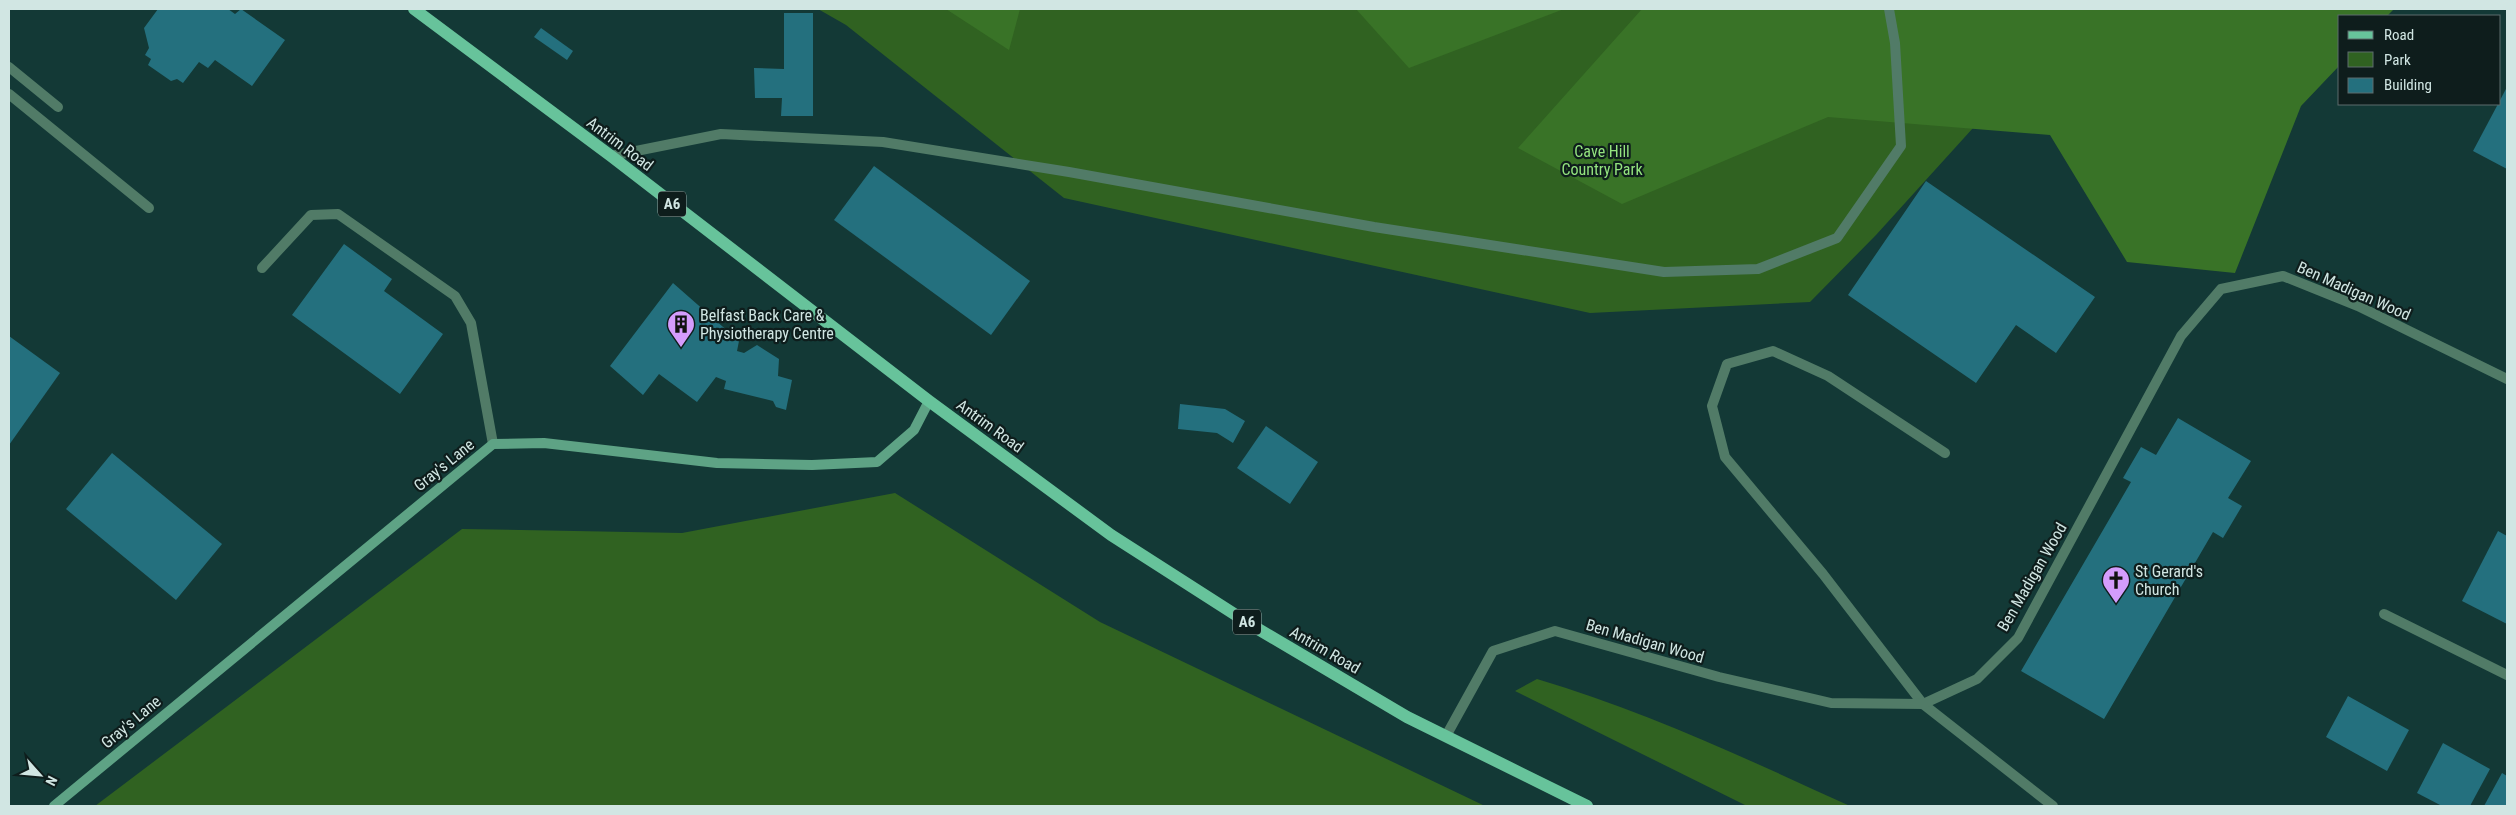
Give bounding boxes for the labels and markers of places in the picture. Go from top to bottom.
place label: Belfast Back Care & Physiotherapy Centre [700,306,834,343]
building icon: Belfast Back Care & Physiotherapy Centre [666,309,696,348]
place label: St Gerard's Church [2135,562,2203,599]
church icon: St Gerard's Church [2101,565,2131,604]

